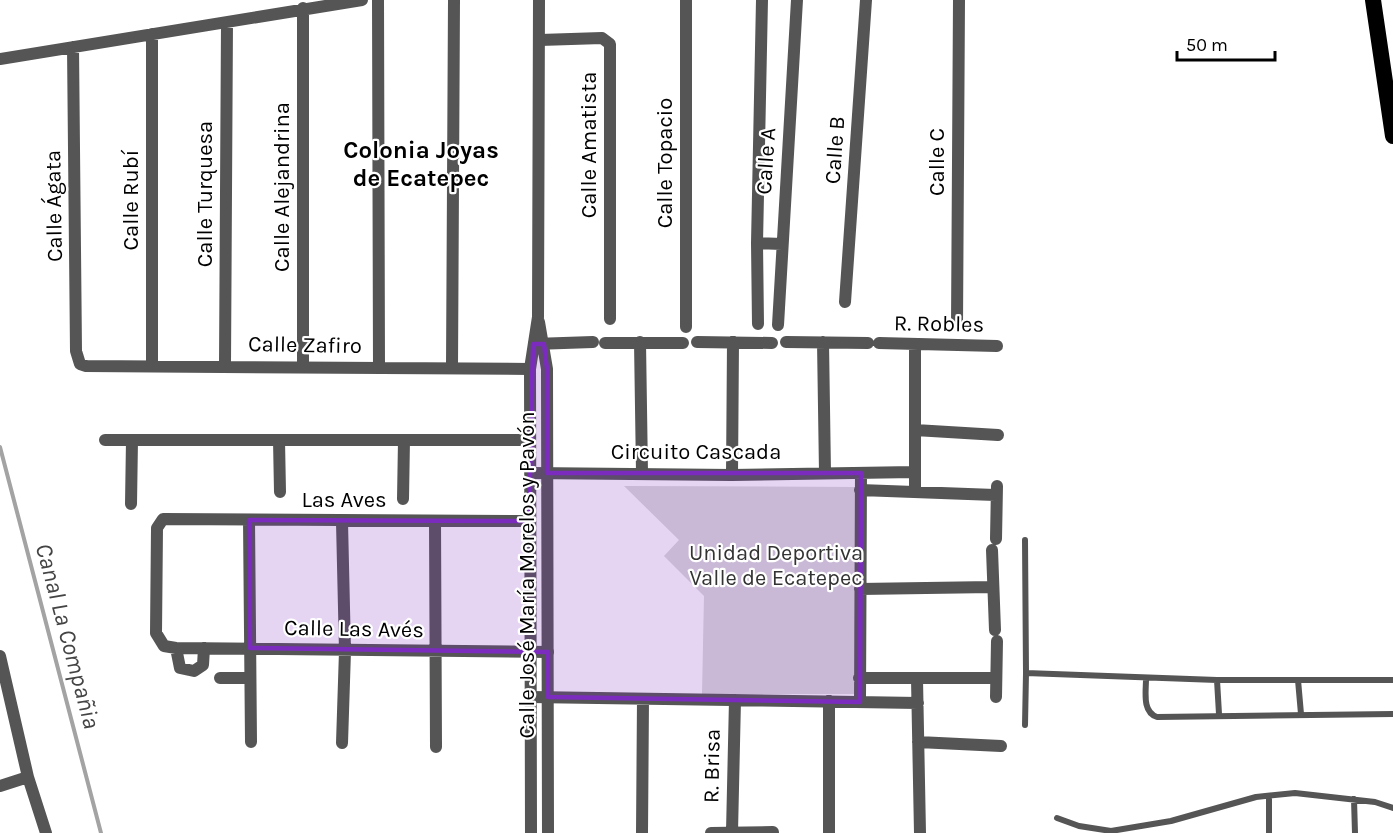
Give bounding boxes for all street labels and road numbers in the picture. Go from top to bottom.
street label: Calle Amatista [576,72,602,218]
street label: Calle Topacio [652,98,678,228]
street label: Calle Alejandrina [269,102,295,272]
street label: Calle B [820,115,850,185]
street label: Calle Turquesa [192,121,218,267]
street label: Calle A [751,126,781,195]
street label: Calle C [924,128,950,196]
street label: Calle Rubí [118,149,144,250]
street label: Calle Ágata [39,150,68,262]
street label: R. Robles [894,310,984,338]
street label: Calle Zafiro [248,331,362,359]
street label: Calle José María Morelos y Pavón [514,412,540,739]
street label: Circuito Cascada [611,439,781,465]
street label: Las Aves [301,487,387,513]
street label: Calle Las Avés [284,615,424,643]
street label: R. Brisa [698,729,726,803]

